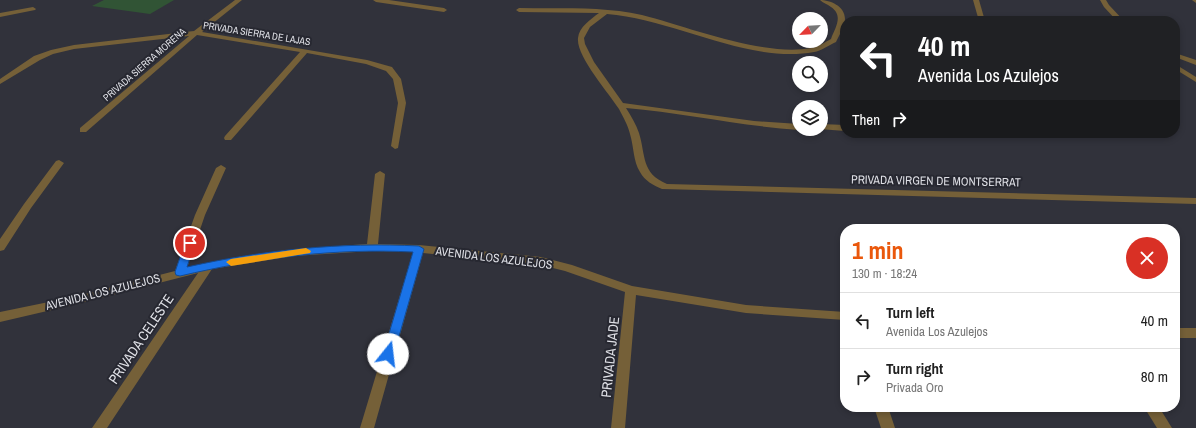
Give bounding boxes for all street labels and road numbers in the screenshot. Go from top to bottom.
street label: PRIVADA SIERRA DE LAJAS [202,19,312,48]
street label: PRIVADA SIERRA MORENA [100,24,189,104]
street label: PRIVADA VIRGEN DE MONTSERRAT [851,172,1021,190]
street label: AVENIDA LOS AZULEJOS [434,243,554,273]
street label: AVENIDA LOS AZULEJOS [43,270,162,314]
street label: PRIVADA CELESTE [104,291,178,387]
street label: PRIVADA JADE [597,316,623,398]

